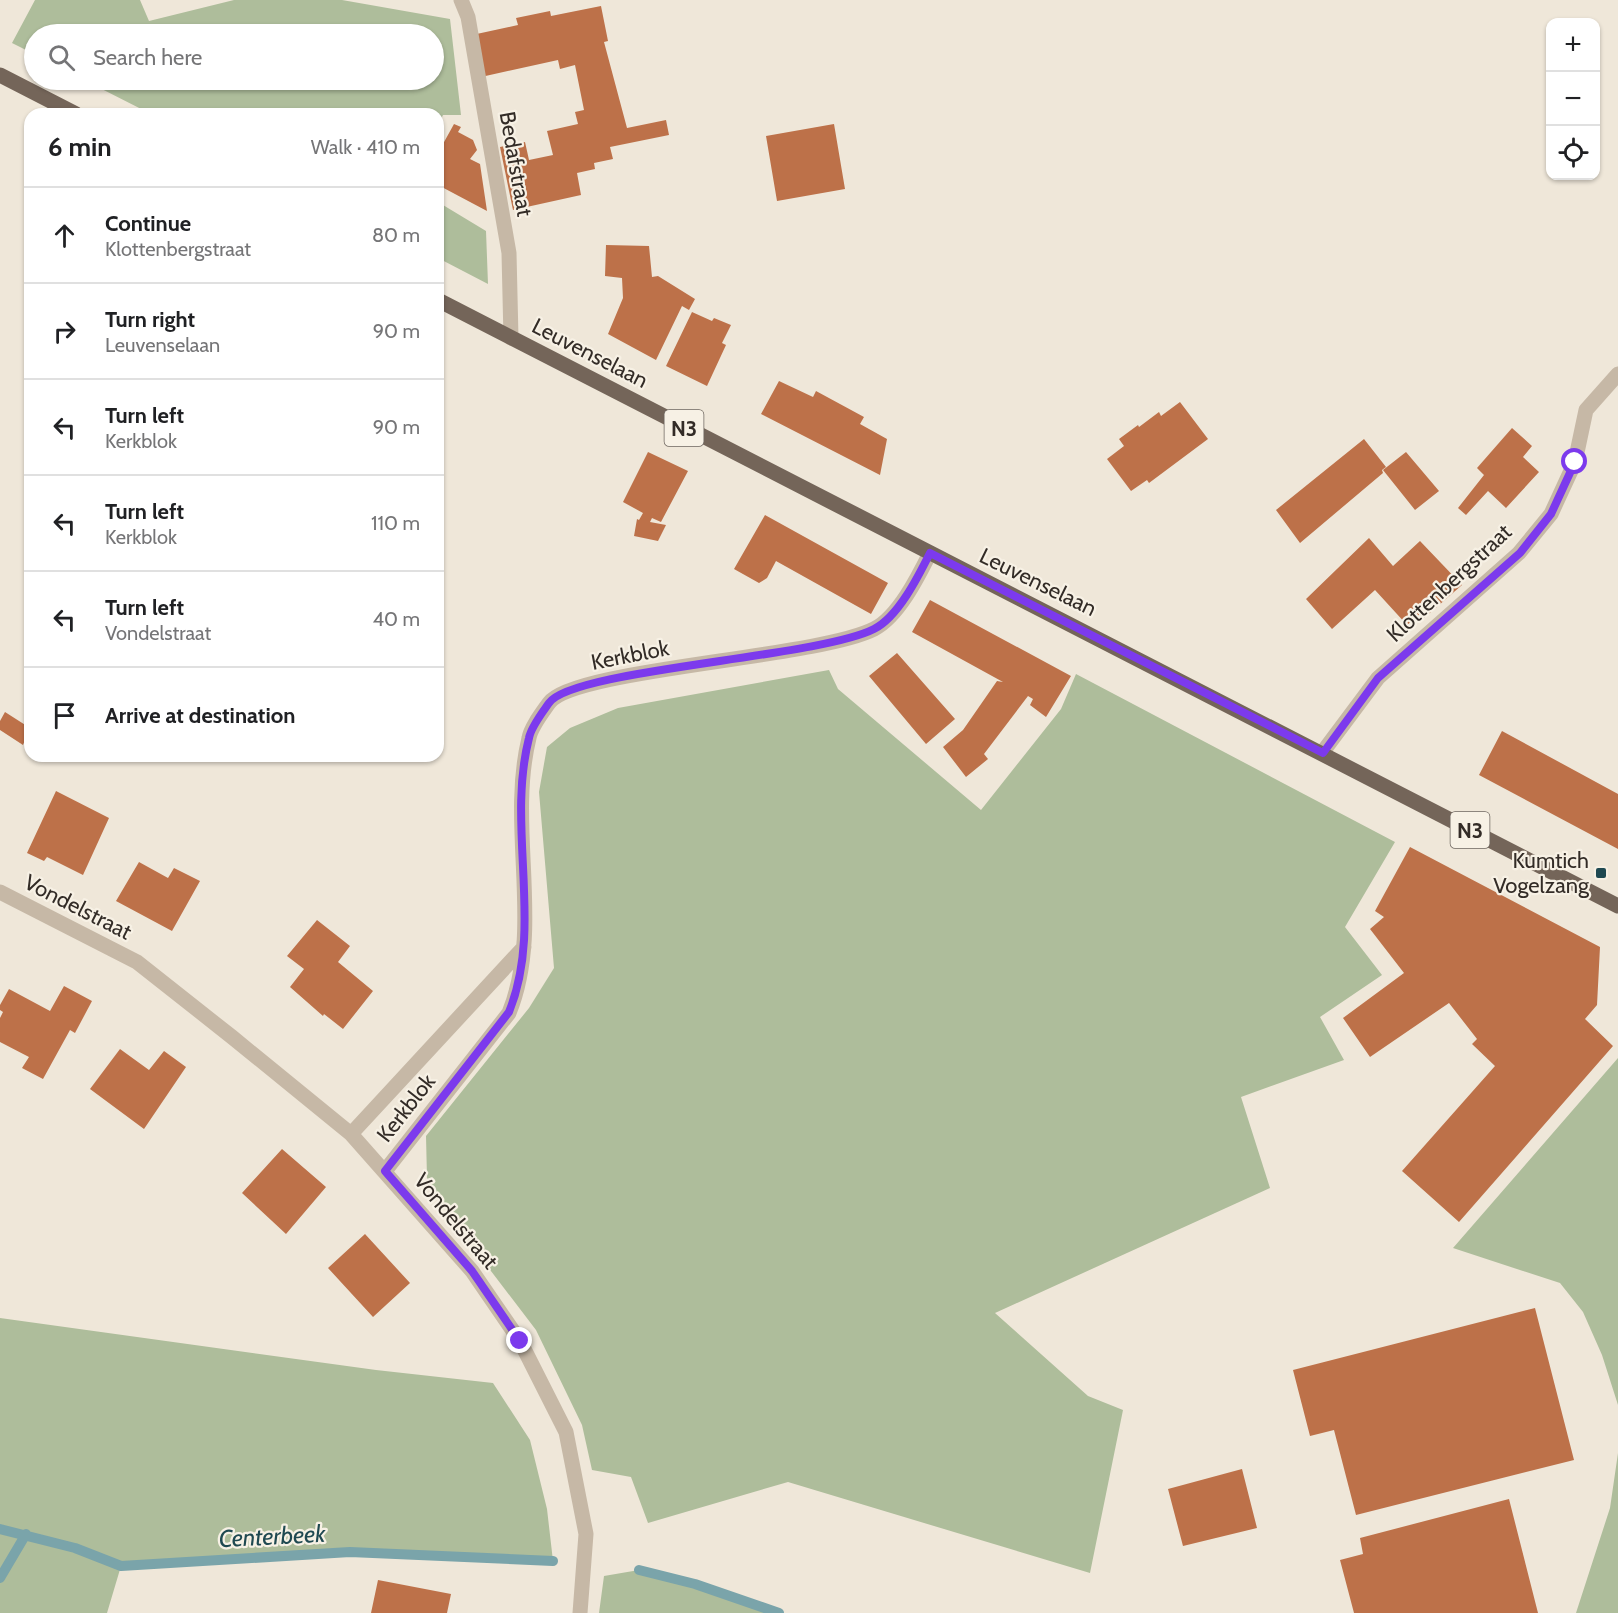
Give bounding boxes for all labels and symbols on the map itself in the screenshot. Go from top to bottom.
street label: Bedafstraat [494,109,539,219]
street label: Leuvenselaan [527,312,653,394]
road number: N3 [664,410,704,446]
route start [1561,448,1587,474]
street label: Klottenbergstraat [1381,518,1517,648]
street label: Leuvenselaan [975,542,1101,622]
street label: Kerkblok [589,634,671,676]
road number: N3 [1450,812,1490,848]
place label: Kumtich Vogelzang [1493,847,1590,899]
marker: Kumtich Vogelzang [1594,866,1608,880]
street label: Vondelstraat [20,868,137,946]
street label: Kerkblok [371,1068,441,1147]
street label: Vondelstraat [408,1168,504,1275]
route end [506,1327,532,1353]
water label: Centerbeek [218,1519,327,1553]

